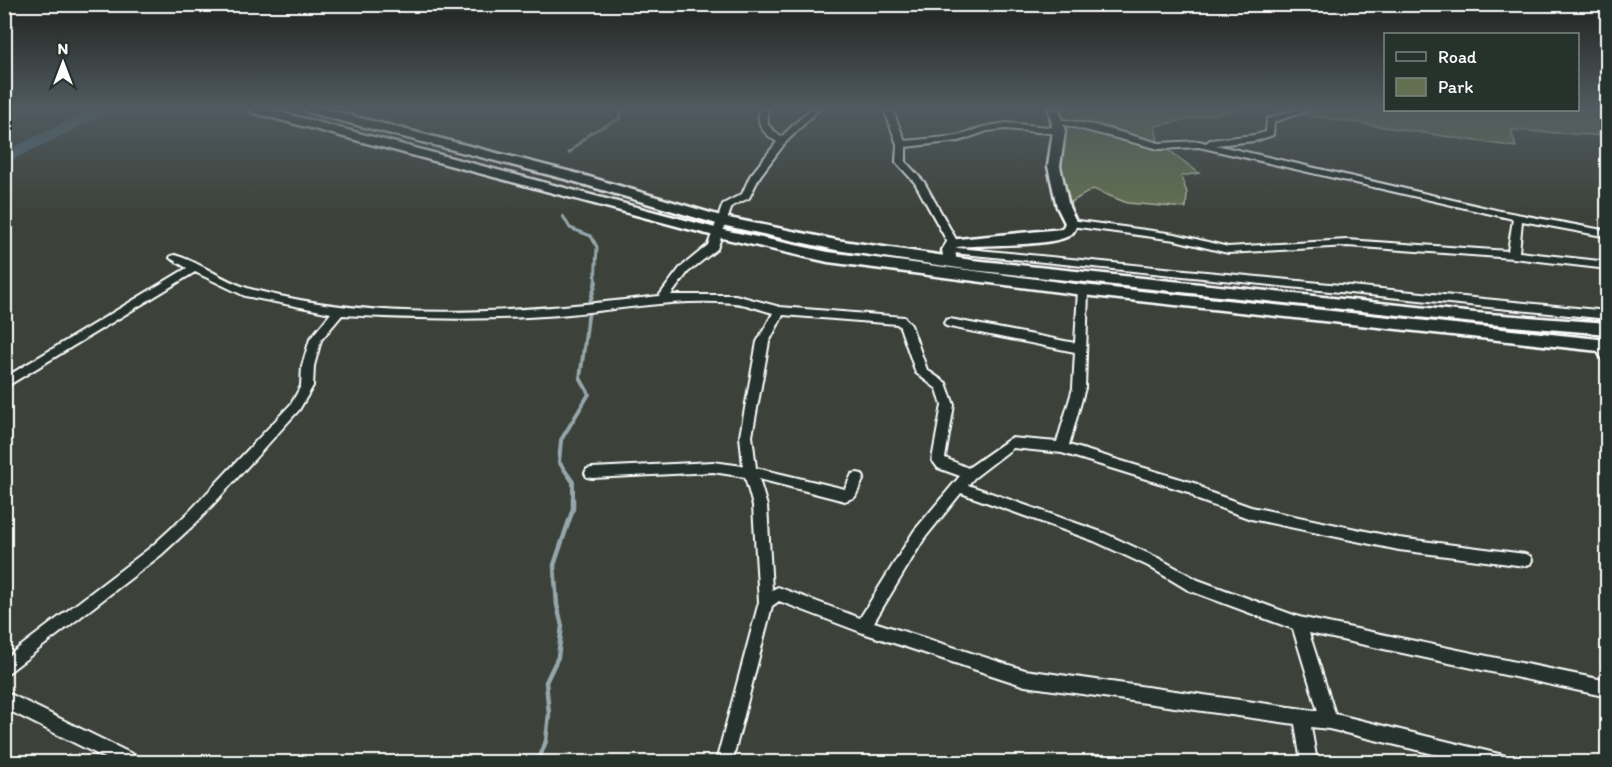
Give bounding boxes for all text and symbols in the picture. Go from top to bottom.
north arrow [33,33,93,93]
legend [1384,33,1579,111]
text: N [58,39,68,58]
text: Road [1438,46,1477,68]
text: Park [1438,76,1473,98]

